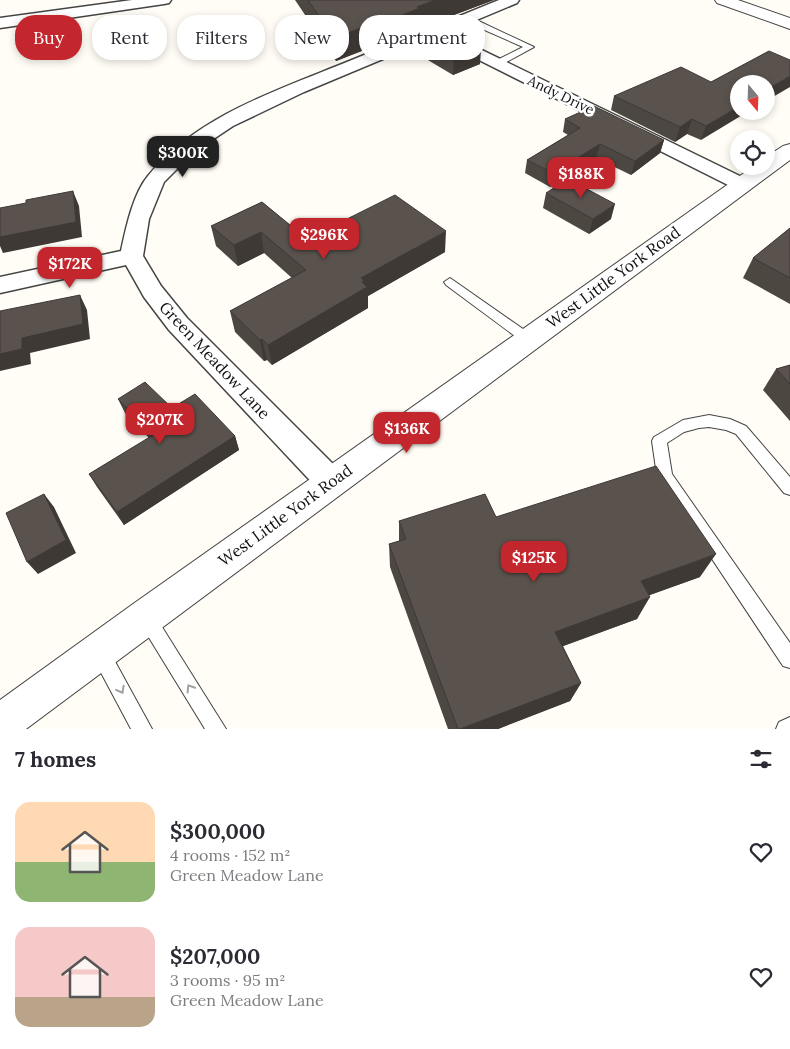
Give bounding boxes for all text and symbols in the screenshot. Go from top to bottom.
chip: Buy [15,15,82,60]
chip: Rent [92,15,167,60]
chip: Filters [177,15,265,60]
chip: New [275,15,349,60]
chip: Apartment [359,15,485,60]
street label: Andy Drive [524,71,598,119]
north arrow [730,75,775,120]
map controls [730,75,775,175]
button: locate [730,130,775,175]
pin: $300K [148,136,218,178]
text: $300K [158,142,208,162]
pin: $188K [546,156,616,199]
text: $188K [558,163,604,183]
pin: $296K [289,218,359,260]
street label: West Little York Road [542,221,684,332]
text: $296K [300,224,348,244]
pin: $172K [35,246,105,289]
text: $172K [48,253,92,273]
street label: Green Meadow Lane [155,297,275,423]
pin: $207K [125,402,195,445]
text: $207K [136,409,184,429]
pin: $136K [372,412,442,454]
text: $136K [384,418,430,438]
street label: West Little York Road [214,459,356,570]
pin: $125K [499,540,569,583]
text: $125K [512,547,556,567]
one-way arrow [187,684,196,693]
one-way arrow [114,685,124,694]
icon: filters [747,745,775,773]
text: 7 homes [15,746,96,773]
text: $300,000 [170,818,265,845]
icon: home [55,822,115,882]
icon: heart [747,838,775,866]
text: 4 rooms · 152 m² [170,845,290,865]
text: Green Meadow Lane [170,865,324,885]
text: $207,000 [170,943,260,970]
icon: home [55,947,115,1007]
icon: heart [747,963,775,991]
text: 3 rooms · 95 m² [170,970,285,990]
text: Green Meadow Lane [170,990,324,1010]

